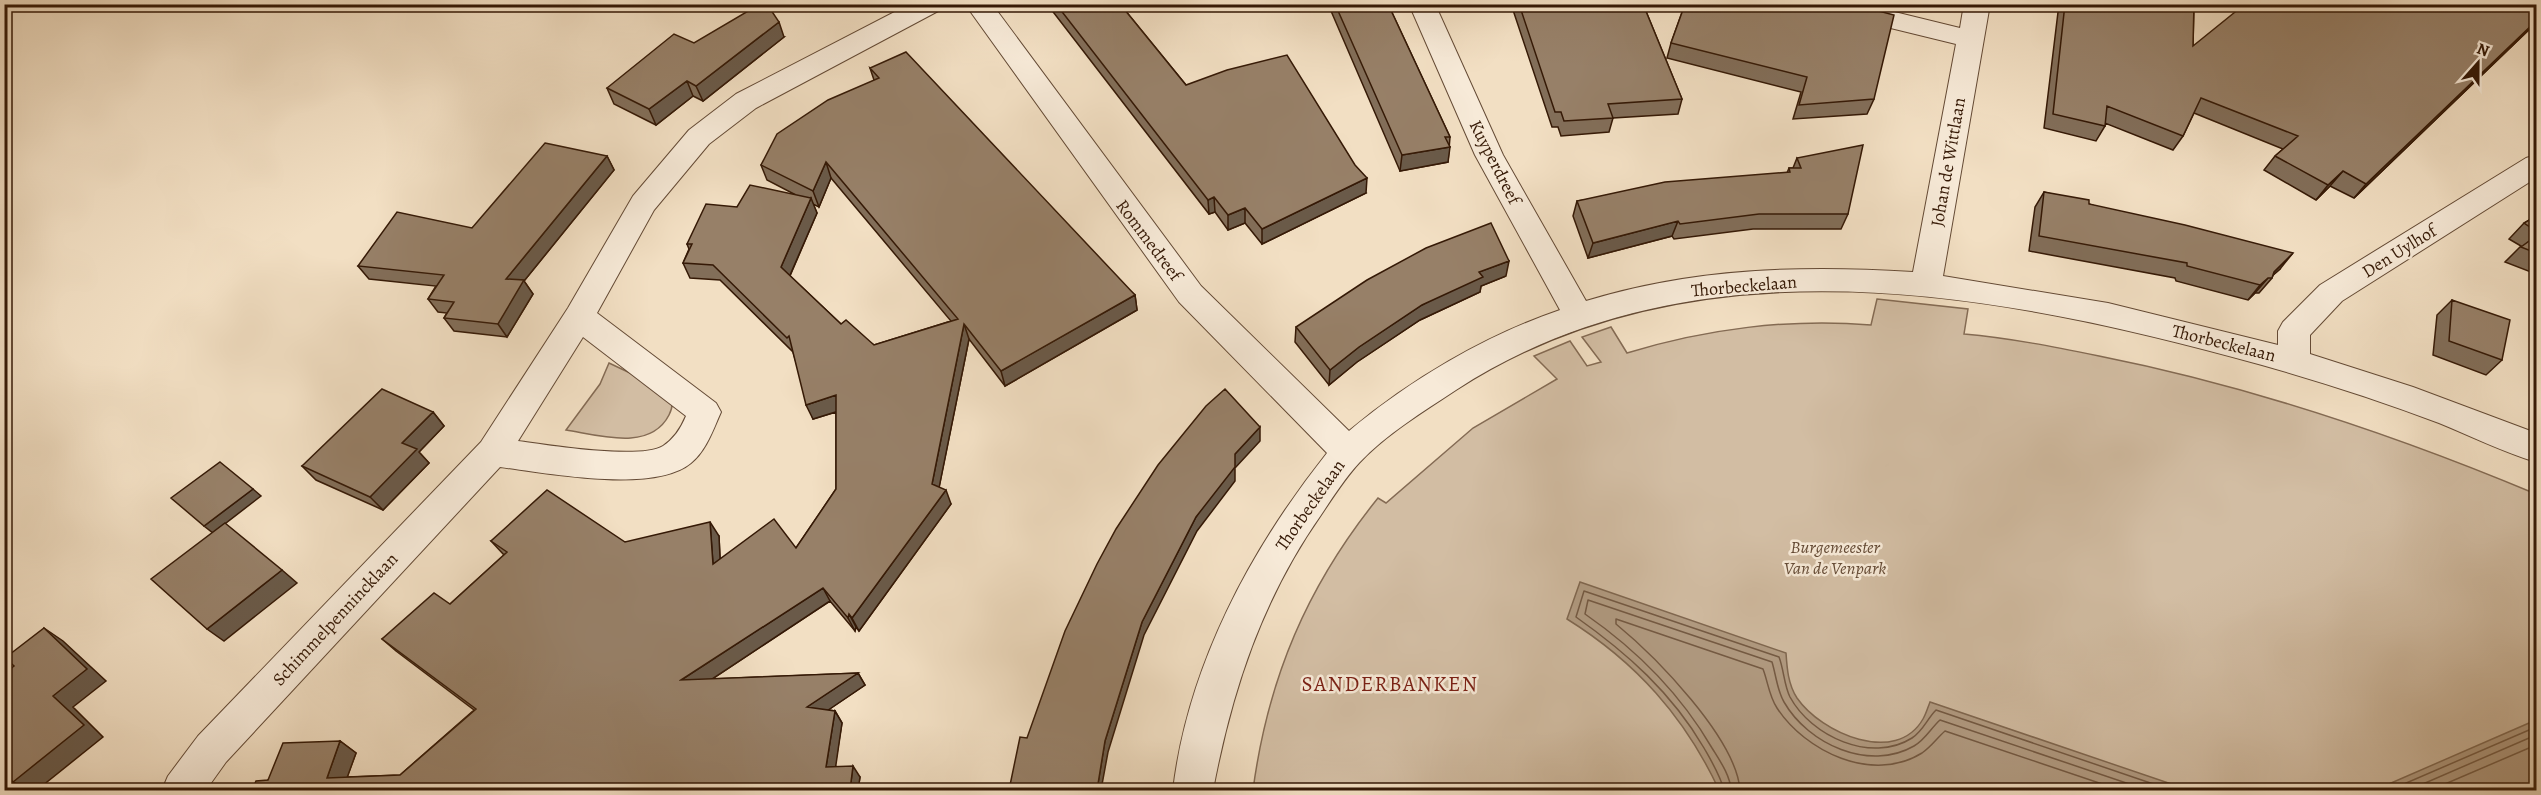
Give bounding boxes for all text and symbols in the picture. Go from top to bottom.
north arrow [2448,33,2508,93]
text: N [2474,38,2493,62]
street label: Johan de Wittlaan [1925,95,1971,229]
street label: Kuyperdreef [1464,116,1528,211]
street label: Rommedreef [1111,194,1189,288]
street label: Den Uylhof [2357,217,2443,283]
street label: Thorbeckelaan [1690,269,1798,303]
street label: Thorbeckelaan [2170,319,2279,368]
street label: Thorbeckelaan [1270,455,1350,555]
park label: Burgemeester Van de Venpark [1784,535,1886,580]
street label: Schimmelpennincklaan [267,547,403,691]
district label: SANDERBANKEN [1301,670,1479,698]

